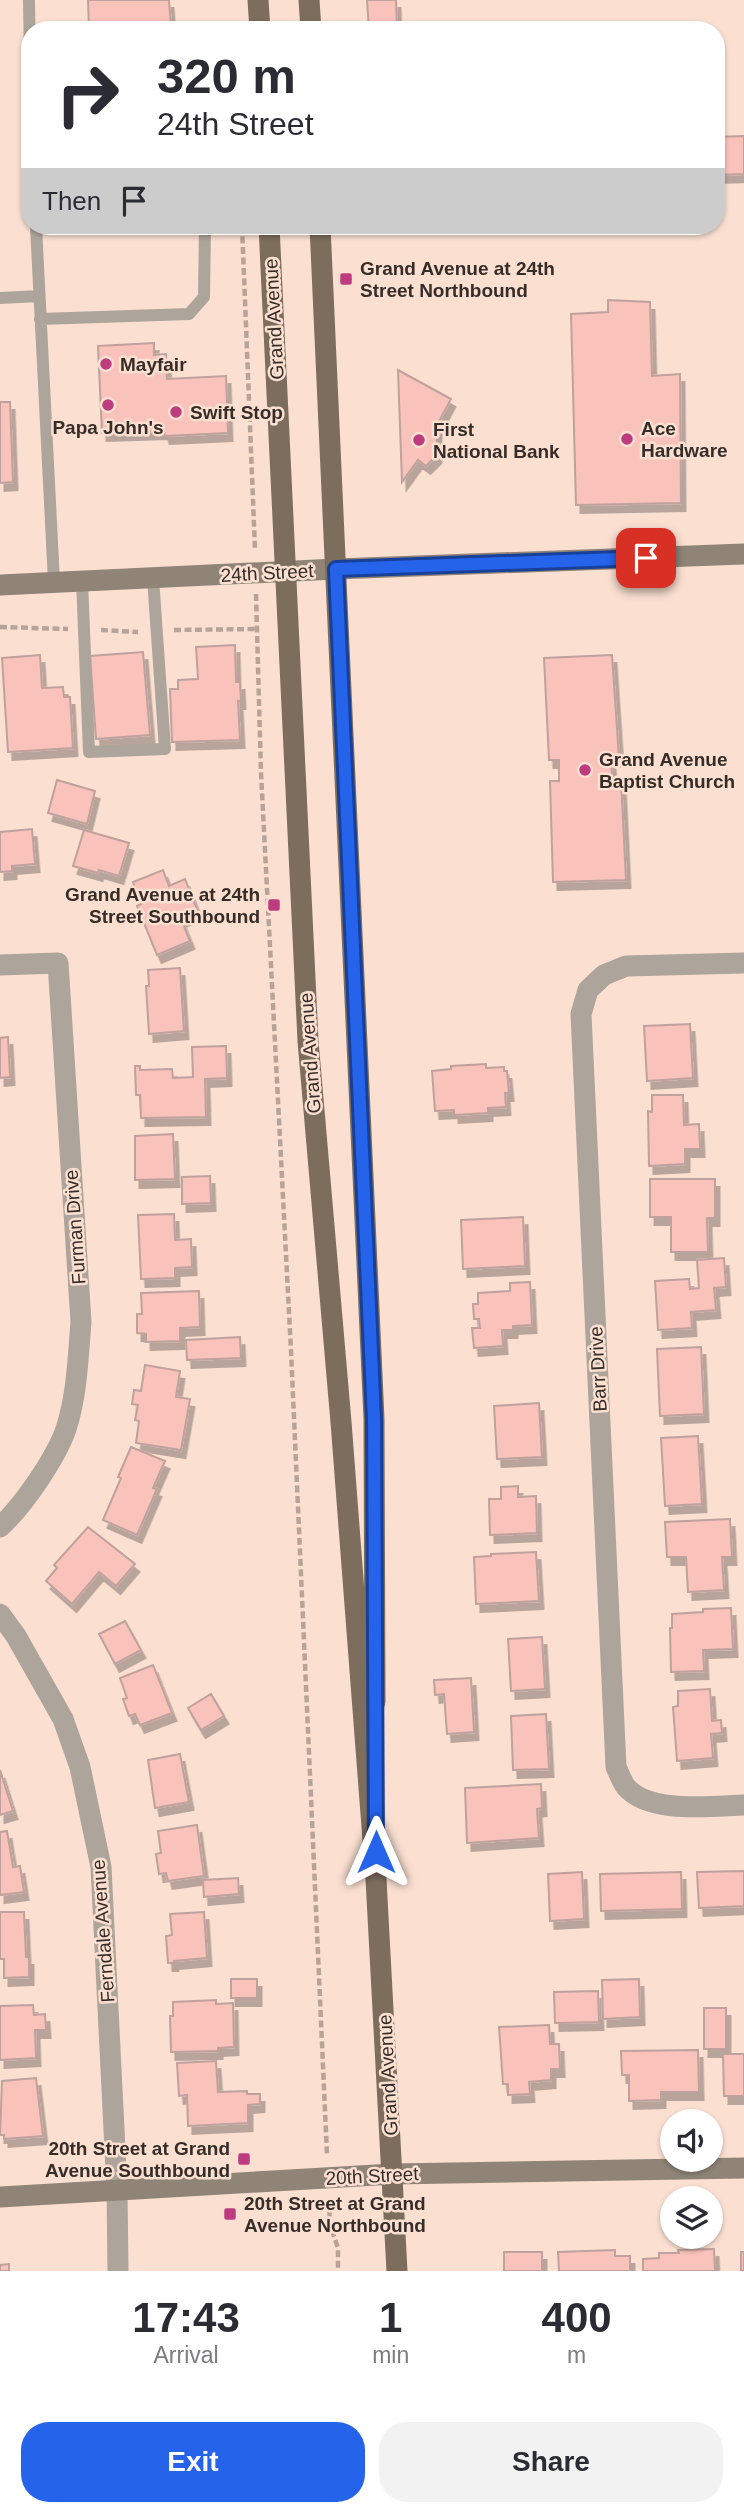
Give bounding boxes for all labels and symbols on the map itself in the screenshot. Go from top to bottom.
street label: Grand Avenue [260,258,288,380]
place label: Grand Avenue at 24th Street Northbound [360,258,555,301]
marker: Grand Avenue at 24th Street Northbound [338,271,354,287]
place label: Mayfair [120,354,187,375]
marker: Mayfair [98,356,114,372]
marker: Papa John's [100,397,116,413]
place label: Swift Stop [190,402,283,423]
marker: Swift Stop [168,404,184,420]
place label: Papa John's [52,417,164,438]
place label: Ace Hardware [641,418,728,461]
place label: First National Bank [433,419,560,462]
marker: Ace Hardware [619,431,635,447]
marker: First National Bank [411,432,427,448]
pin [616,528,676,588]
street label: 24th Street [220,560,315,586]
place label: Grand Avenue Baptist Church [599,749,735,792]
marker: Grand Avenue Baptist Church [577,762,593,778]
place label: Grand Avenue at 24th Street Southbound [65,884,260,927]
marker: Grand Avenue at 24th Street Southbound [266,897,282,913]
street label: Grand Avenue [295,992,325,1114]
street label: Furman Drive [61,1169,89,1285]
street label: Barr Drive [585,1326,611,1412]
position arrow [339,1815,413,1889]
street label: Ferndale Avenue [88,1859,118,2003]
street label: Grand Avenue [374,2014,402,2136]
place label: 20th Street at Grand Avenue Southbound [45,2138,230,2181]
marker: 20th Street at Grand Avenue Southbound [236,2151,252,2167]
street label: 20th Street [325,2163,420,2189]
place label: 20th Street at Grand Avenue Northbound [244,2193,426,2236]
marker: 20th Street at Grand Avenue Northbound [222,2206,238,2222]

